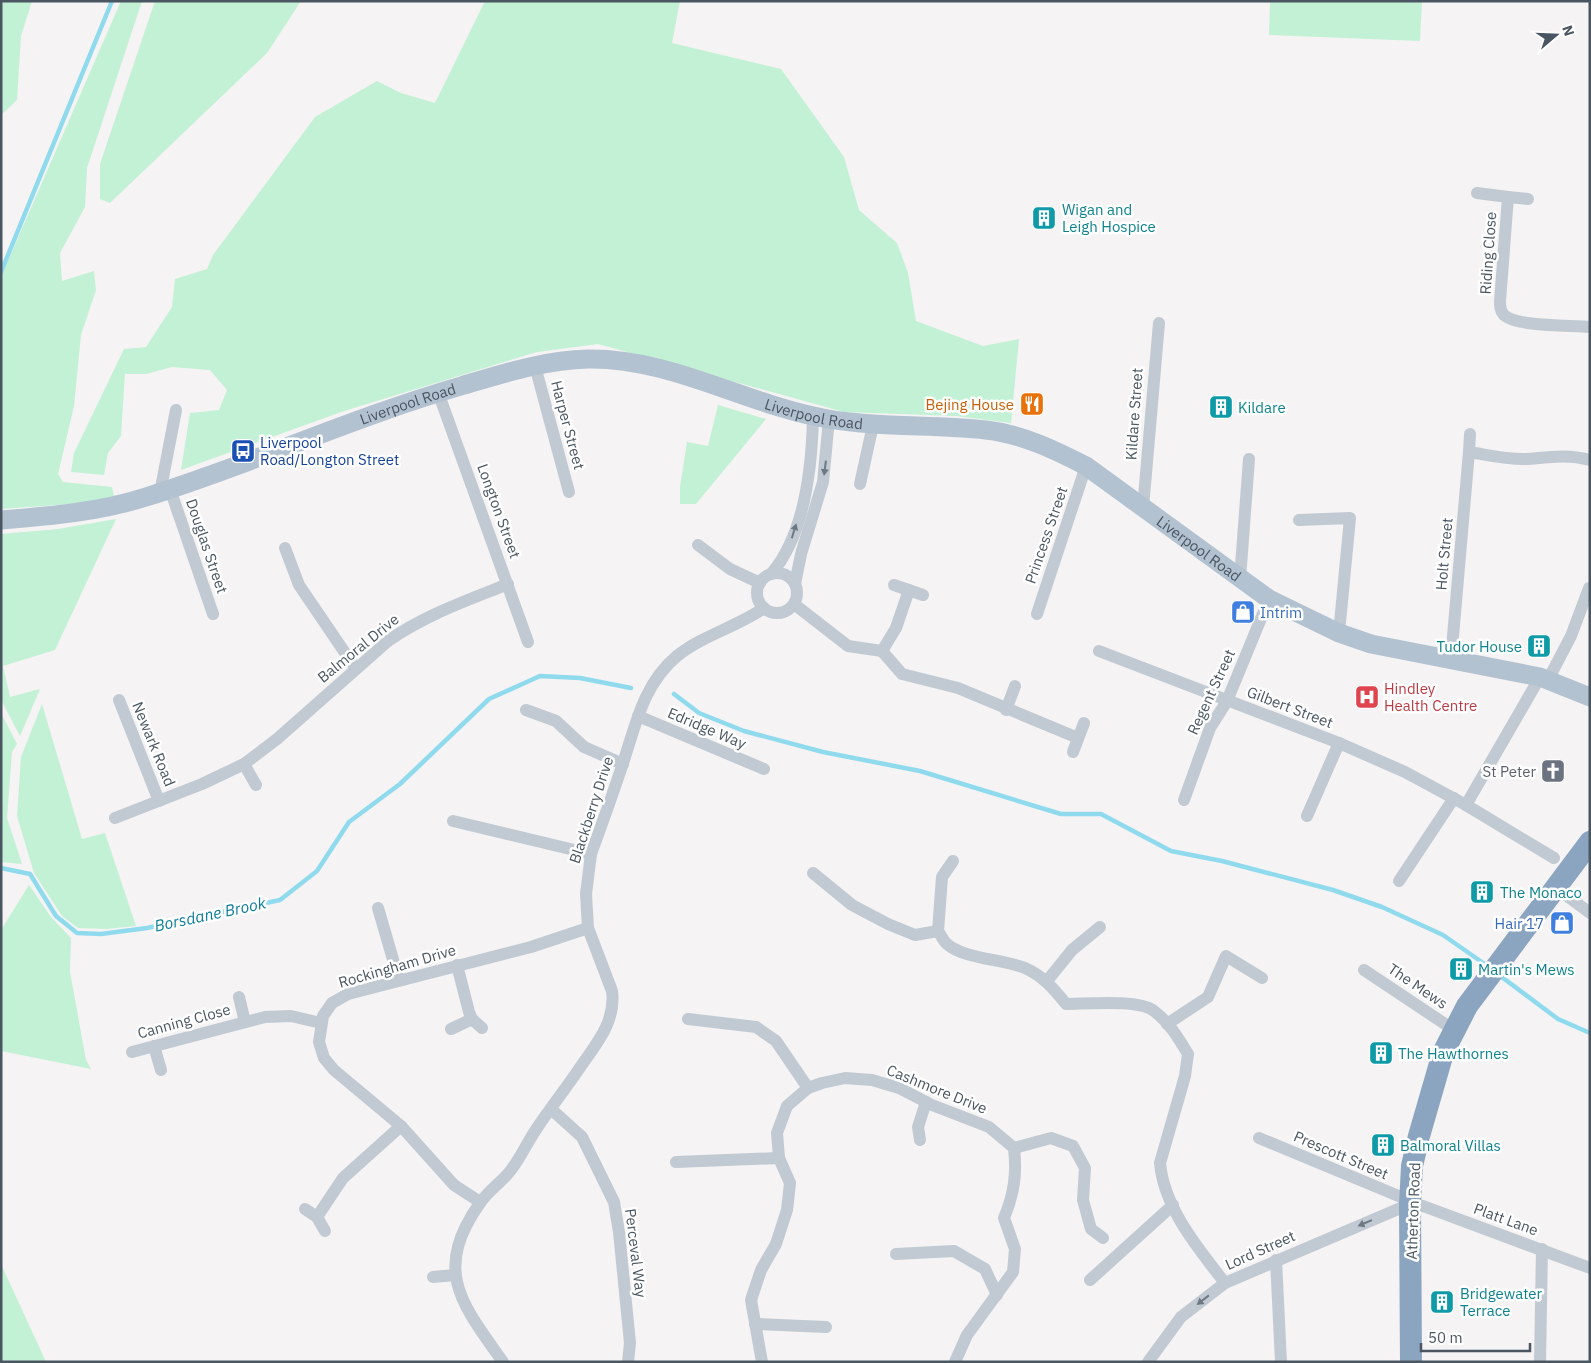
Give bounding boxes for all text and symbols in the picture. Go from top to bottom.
north arrow [1531,10,1581,60]
text: N [1558,23,1578,38]
place label: Wigan and Leigh Hospice [1062,200,1156,236]
building icon: Wigan and Leigh Hospice [1031,205,1057,231]
street label: Riding Close [1476,211,1500,295]
street label: Kildare Street [1121,367,1147,461]
street label: Harper Street [547,378,589,472]
street label: Liverpool Road [357,379,458,428]
restaurant icon: Bejing House [1019,391,1045,417]
street label: Liverpool Road [762,394,864,433]
building icon: Kildare [1208,394,1234,420]
place label: Bejing House [925,395,1014,414]
place label: Kildare [1238,398,1286,417]
place label: Liverpool Road/Longton Street [260,433,399,469]
bus stop icon: Liverpool Road/Longton Street [230,438,256,464]
one-way arrow [821,460,829,476]
street label: Longton Street [473,461,525,561]
street label: Princess Street [1020,484,1072,586]
street label: Douglas Street [182,496,232,596]
street label: Liverpool Road [1153,511,1245,585]
street label: Holt Street [1431,517,1457,591]
one-way arrow [790,523,798,538]
shop icon: Intrim [1230,599,1256,625]
place label: Intrim [1260,603,1302,622]
street label: Balmoral Drive [313,609,403,687]
building icon: Tudor House [1526,633,1552,659]
place label: Tudor House [1436,637,1522,656]
street label: Regent Street [1183,646,1239,738]
place label: Hindley Health Centre [1384,679,1477,715]
street label: Gilbert Street [1244,682,1336,732]
hospital icon: Hindley Health Centre [1354,684,1380,710]
street label: Newark Road [128,699,180,789]
street label: Edridge Way [665,703,750,753]
street label: Blackberry Drive [565,754,617,866]
church icon: St Peter [1540,758,1566,784]
place label: St Peter [1483,762,1536,781]
building icon: The Monaco [1469,879,1495,905]
place label: The Monaco [1500,883,1582,902]
water label: Borsdane Brook [152,892,268,936]
shop icon: Hair 17 [1549,910,1575,936]
place label: Hair 17 [1495,914,1544,933]
street label: Rockingham Drive [336,940,458,992]
building icon: Martin's Mews [1448,956,1474,982]
street label: The Mews [1384,959,1452,1013]
place label: Martin's Mews [1478,960,1575,979]
street label: Canning Close [135,999,233,1043]
building icon: The Hawthornes [1368,1040,1394,1066]
place label: The Hawthornes [1398,1044,1509,1063]
street label: Cashmore Drive [884,1060,990,1118]
street label: Prescott Street [1291,1127,1391,1183]
building icon: Balmoral Villas [1370,1132,1396,1158]
place label: Balmoral Villas [1400,1136,1501,1155]
street label: Atherton Road [1402,1162,1424,1260]
street label: Platt Lane [1471,1199,1541,1239]
street label: Perceval Way [621,1207,651,1299]
one-way arrow [1358,1220,1372,1228]
street label: Lord Street [1222,1226,1298,1274]
place label: Bridgewater Terrace [1460,1284,1543,1320]
building icon: Bridgewater Terrace [1429,1289,1455,1315]
one-way arrow [1196,1295,1210,1305]
scale bar [1421,1320,1530,1352]
text: 50 m [1428,1328,1463,1347]

